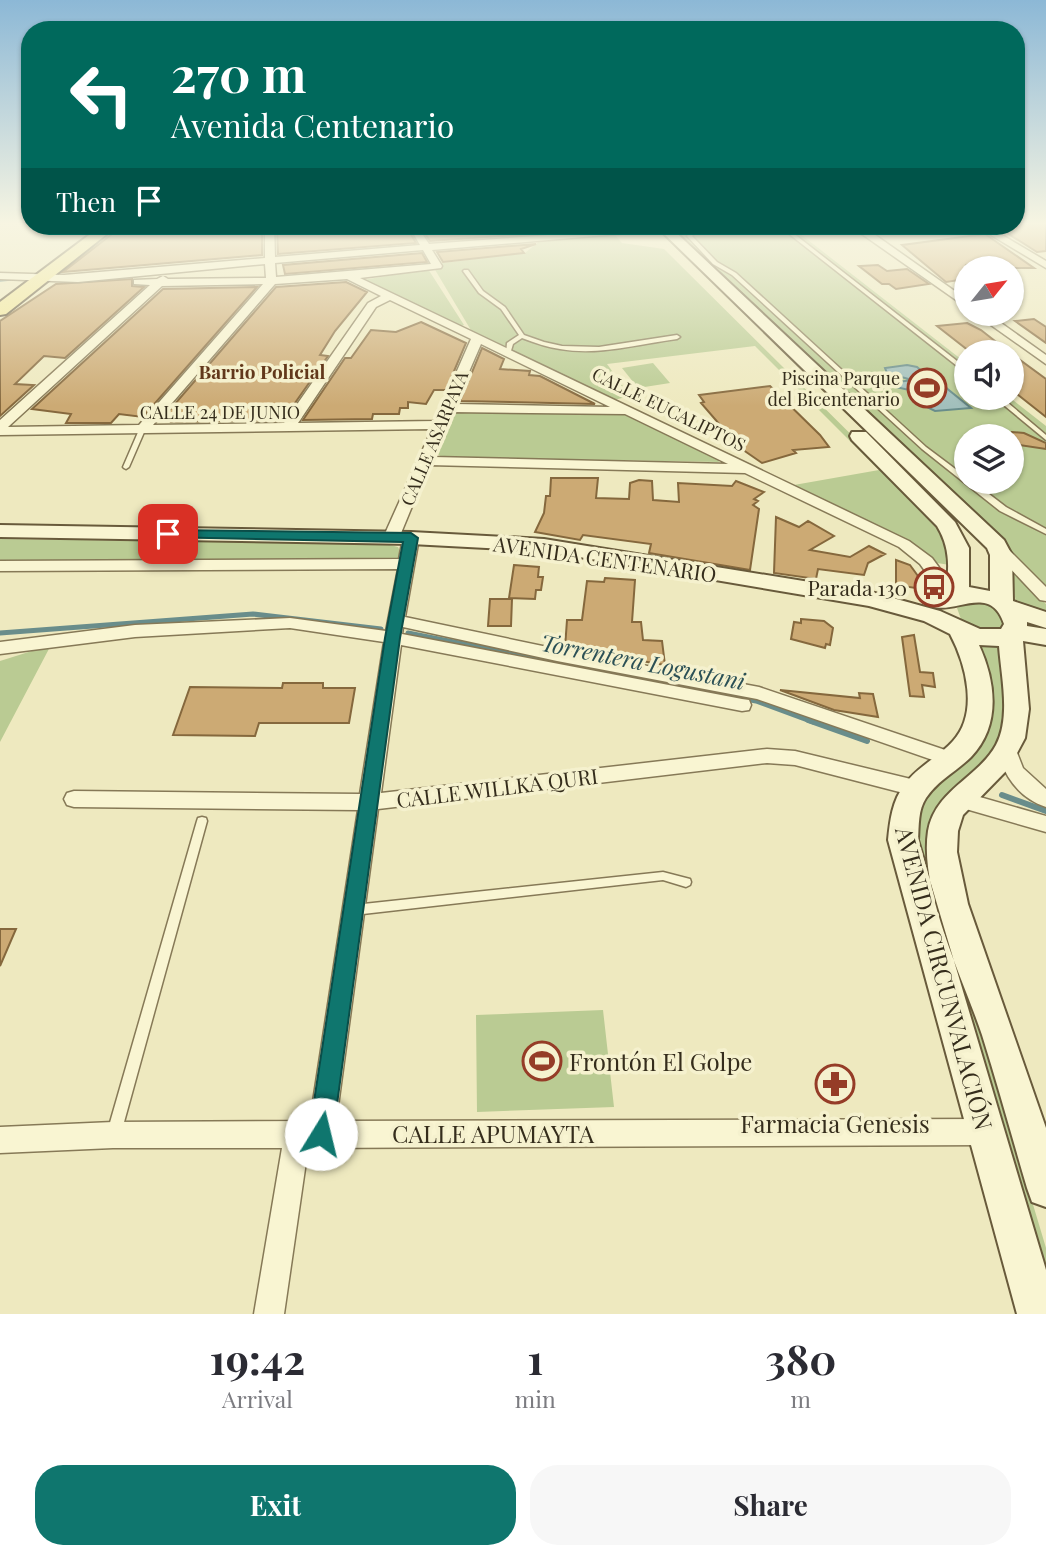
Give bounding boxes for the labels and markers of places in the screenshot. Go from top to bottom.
place label: Piscina Parque del Bicentenario [767,366,900,411]
sports icon: Piscina Parque del Bicentenario [906,367,948,409]
pin [138,504,198,564]
bus stop icon: Parada 130 [913,566,955,608]
place label: Parada 130 [807,573,907,601]
sports icon: Frontón El Golpe [521,1040,563,1082]
place label: Frontón El Golpe [569,1045,752,1077]
pharmacy icon: Farmacia Genesis [814,1063,856,1105]
place label: Farmacia Genesis [740,1107,930,1139]

